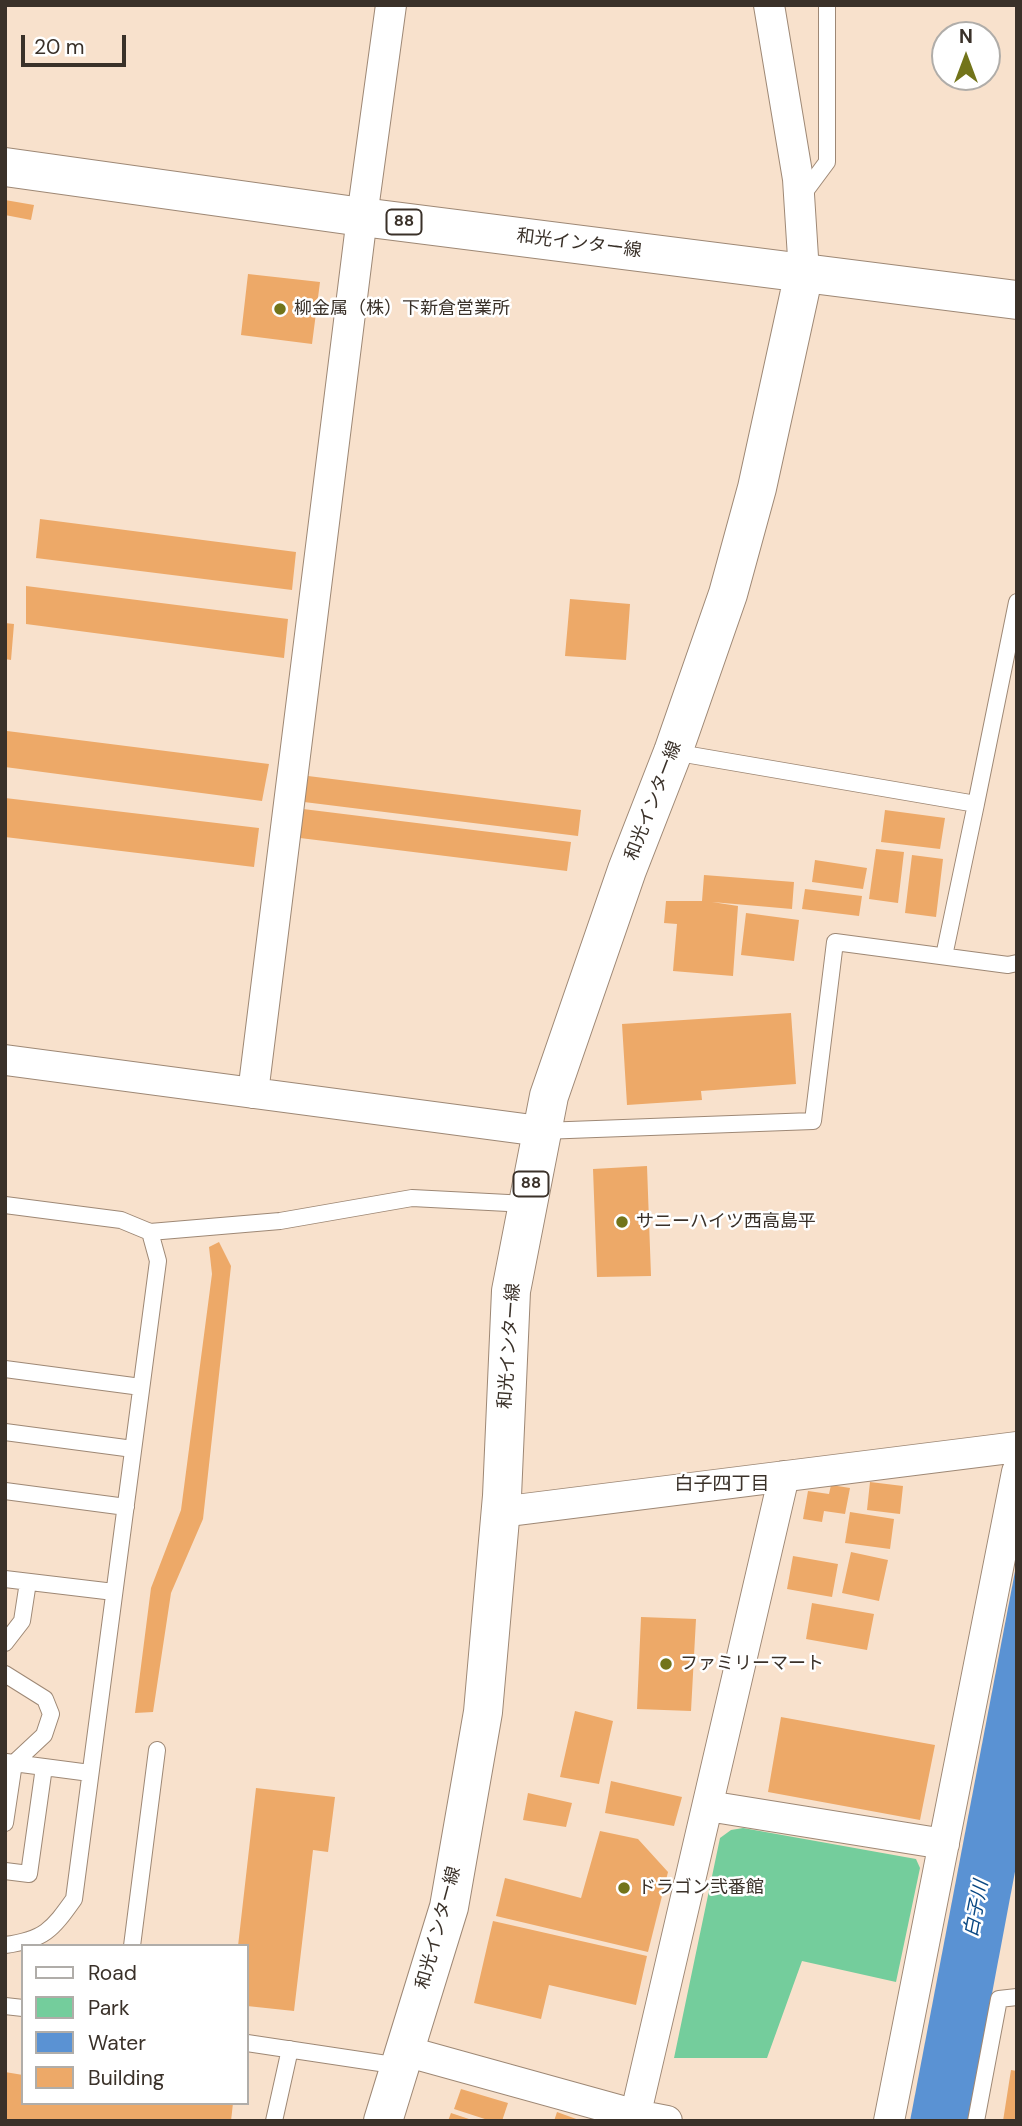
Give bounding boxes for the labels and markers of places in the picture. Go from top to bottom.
place label: 柳金属（株）下新倉営業所 [294,298,510,320]
marker: 柳金属（株）下新倉営業所 [272,301,288,317]
place label: サニーハイツ西高島平 [636,1211,816,1233]
marker: サニーハイツ西高島平 [614,1214,630,1230]
place label: ファミリーマート [680,1653,824,1675]
marker: ファミリーマート [658,1656,674,1672]
place label: ドラゴン弐番館 [638,1877,764,1899]
marker: ドラゴン弐番館 [616,1880,632,1896]

